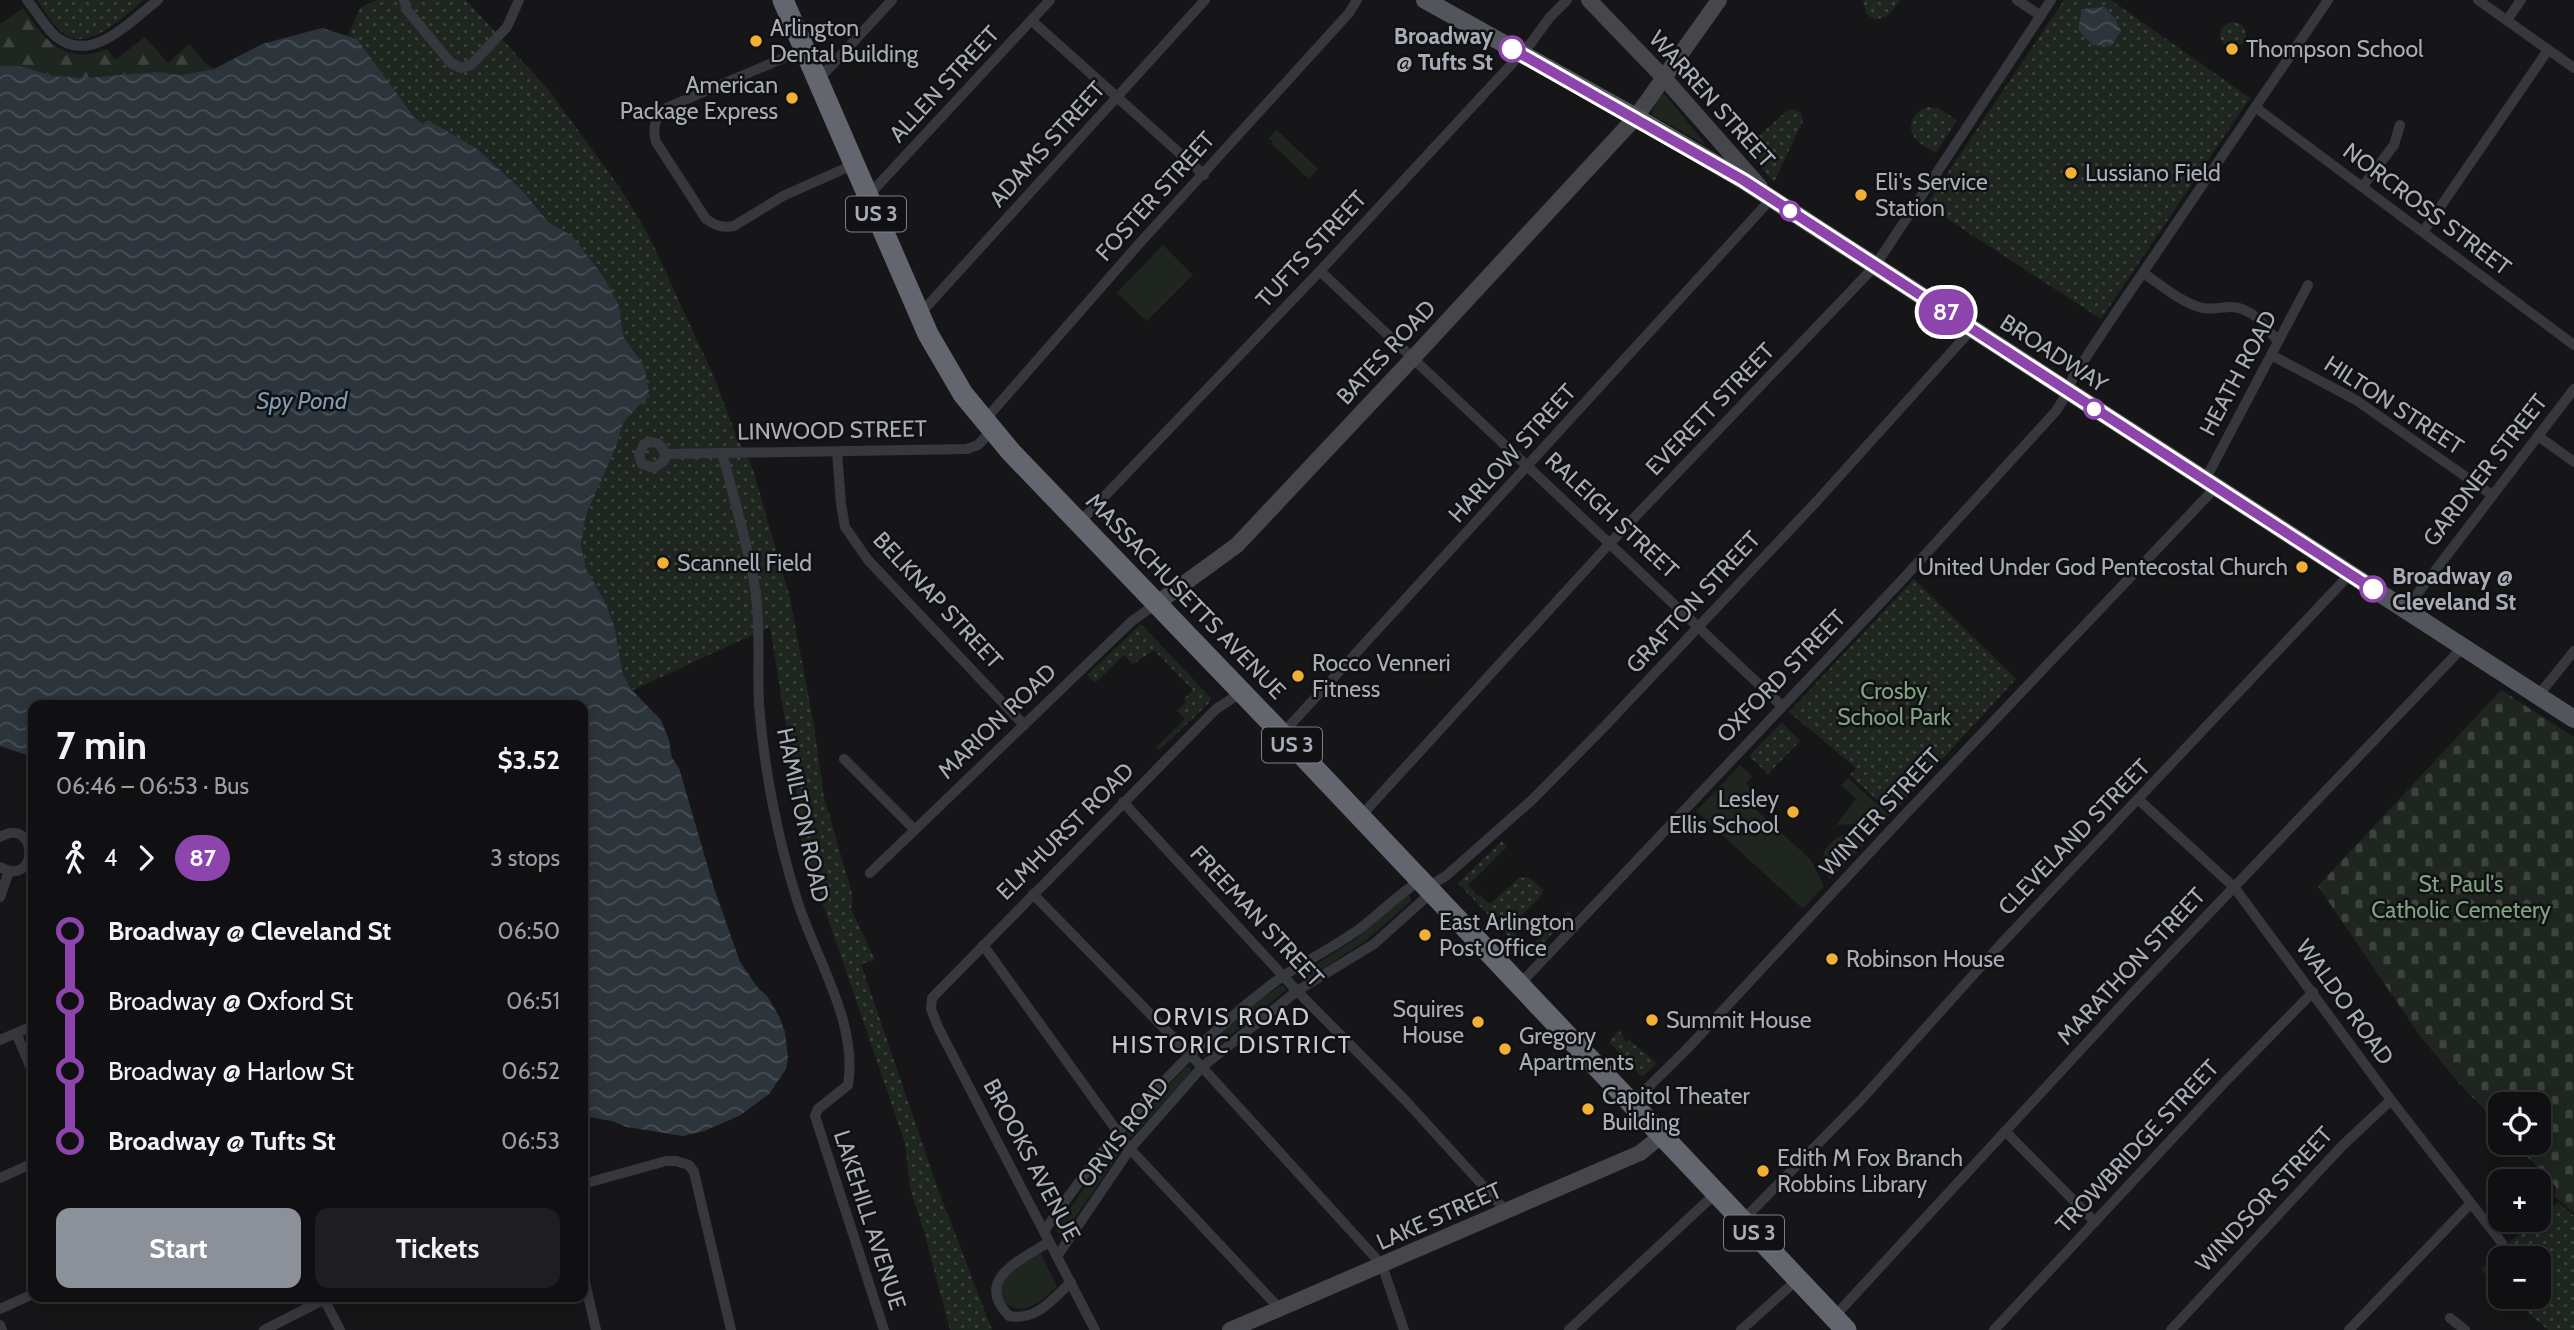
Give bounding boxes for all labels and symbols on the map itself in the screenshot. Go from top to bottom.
place label: Arlington Dental Building [770,14,919,68]
street label: ALLEN STREET [883,20,1005,148]
place label: Broadway @ Tufts St [1394,22,1494,76]
street label: WARREN STREET [1643,25,1781,173]
marker: Arlington Dental Building [748,33,764,49]
place label: Thompson School [2246,35,2424,63]
marker: Broadway @ Tufts St [1499,36,1525,62]
marker: Thompson School [2224,41,2240,57]
place label: American Package Express [620,71,778,125]
street label: ADAMS STREET [983,75,1111,213]
marker: American Package Express [784,90,800,106]
street label: FOSTER STREET [1090,126,1220,266]
street label: NORCROSS STREET [2338,137,2516,281]
place label: Lussiano Field [2085,159,2221,187]
marker: Lussiano Field [2063,165,2079,181]
place label: Eli's Service Station [1875,168,1988,222]
street label: TUFTS STREET [1250,185,1372,313]
marker: Eli's Service Station [1853,187,1869,203]
road number: US 3 [846,196,906,232]
unlabelled marker [1780,201,1800,221]
line badge: 87 [1914,289,1978,335]
street label: BATES ROAD [1331,294,1441,410]
street label: HEATH ROAD [2193,306,2283,440]
street label: BROADWAY [1995,308,2114,399]
street label: EVERETT STREET [1640,337,1780,481]
street label: HILTON STREET [2319,350,2469,460]
street label: HARLOW STREET [1442,378,1582,528]
water label: Spy Pond [257,386,348,415]
street label: GARDNER STREET [2417,388,2553,552]
unlabelled marker [2084,399,2104,419]
street label: LINWOOD STREET [737,414,927,446]
street label: RALEIGH STREET [1539,446,1685,584]
street label: MASSACHUSETTS AVENUE [1080,487,1292,705]
street label: GRAFTON STREET [1620,525,1766,679]
street label: BELKNAP STREET [867,526,1009,674]
place label: Scannell Field [677,549,812,577]
place label: United Under God Pentecostal Church [1917,553,2288,581]
marker: Scannell Field [655,555,671,571]
marker: United Under God Pentecostal Church [2294,559,2310,575]
place label: Broadway @ Cleveland St [2392,562,2516,616]
marker: Broadway @ Cleveland St [2360,576,2386,602]
street label: OXFORD STREET [1711,604,1851,748]
place label: Rocco Venneri Fitness [1312,649,1451,703]
street label: MARION ROAD [932,657,1062,785]
marker: Rocco Venneri Fitness [1290,668,1306,684]
park label: Crosby School Park [1837,677,1952,731]
street label: HAMILTON ROAD [771,725,835,905]
road number: US 3 [1262,728,1322,762]
street label: WINTER STREET [1813,742,1947,882]
street label: CLEVELAND STREET [1992,753,2156,921]
street label: ELMHURST ROAD [991,757,1139,905]
place label: Lesley Ellis School [1669,785,1780,839]
marker: Lesley Ellis School [1785,804,1801,820]
street label: FREEMAN STREET [1184,840,1330,992]
park label: St. Paul's Catholic Cemetery [2371,870,2551,924]
street label: MARATHON STREET [2051,882,2211,1050]
place label: East Arlington Post Office [1439,908,1574,962]
marker: East Arlington Post Office [1417,927,1433,943]
street label: WALDO ROAD [2290,934,2400,1070]
place label: Robinson House [1846,945,2005,973]
marker: Robinson House [1824,951,1840,967]
place label: Squires House [1393,995,1464,1049]
district label: ORVIS ROAD HISTORIC DISTRICT [1111,1002,1353,1059]
place label: Summit House [1666,1006,1812,1034]
marker: Summit House [1644,1012,1660,1028]
marker: Squires House [1470,1014,1486,1030]
place label: Gregory Apartments [1519,1022,1634,1076]
marker: Gregory Apartments [1497,1041,1513,1057]
street label: TROWBRIDGE STREET [2050,1054,2224,1238]
street label: ORVIS ROAD [1071,1071,1175,1193]
street label: BROOKS AVENUE [977,1074,1087,1246]
place label: Capitol Theater Building [1602,1082,1750,1136]
marker: Capitol Theater Building [1580,1101,1596,1117]
street label: WINDSOR STREET [2190,1121,2338,1277]
street label: LAKEHILL AVENUE [828,1127,912,1313]
place label: Edith M Fox Branch Robbins Library [1777,1144,1963,1198]
marker: Edith M Fox Branch Robbins Library [1755,1163,1771,1179]
street label: LAKE STREET [1372,1176,1506,1256]
road number: US 3 [1724,1216,1784,1250]

